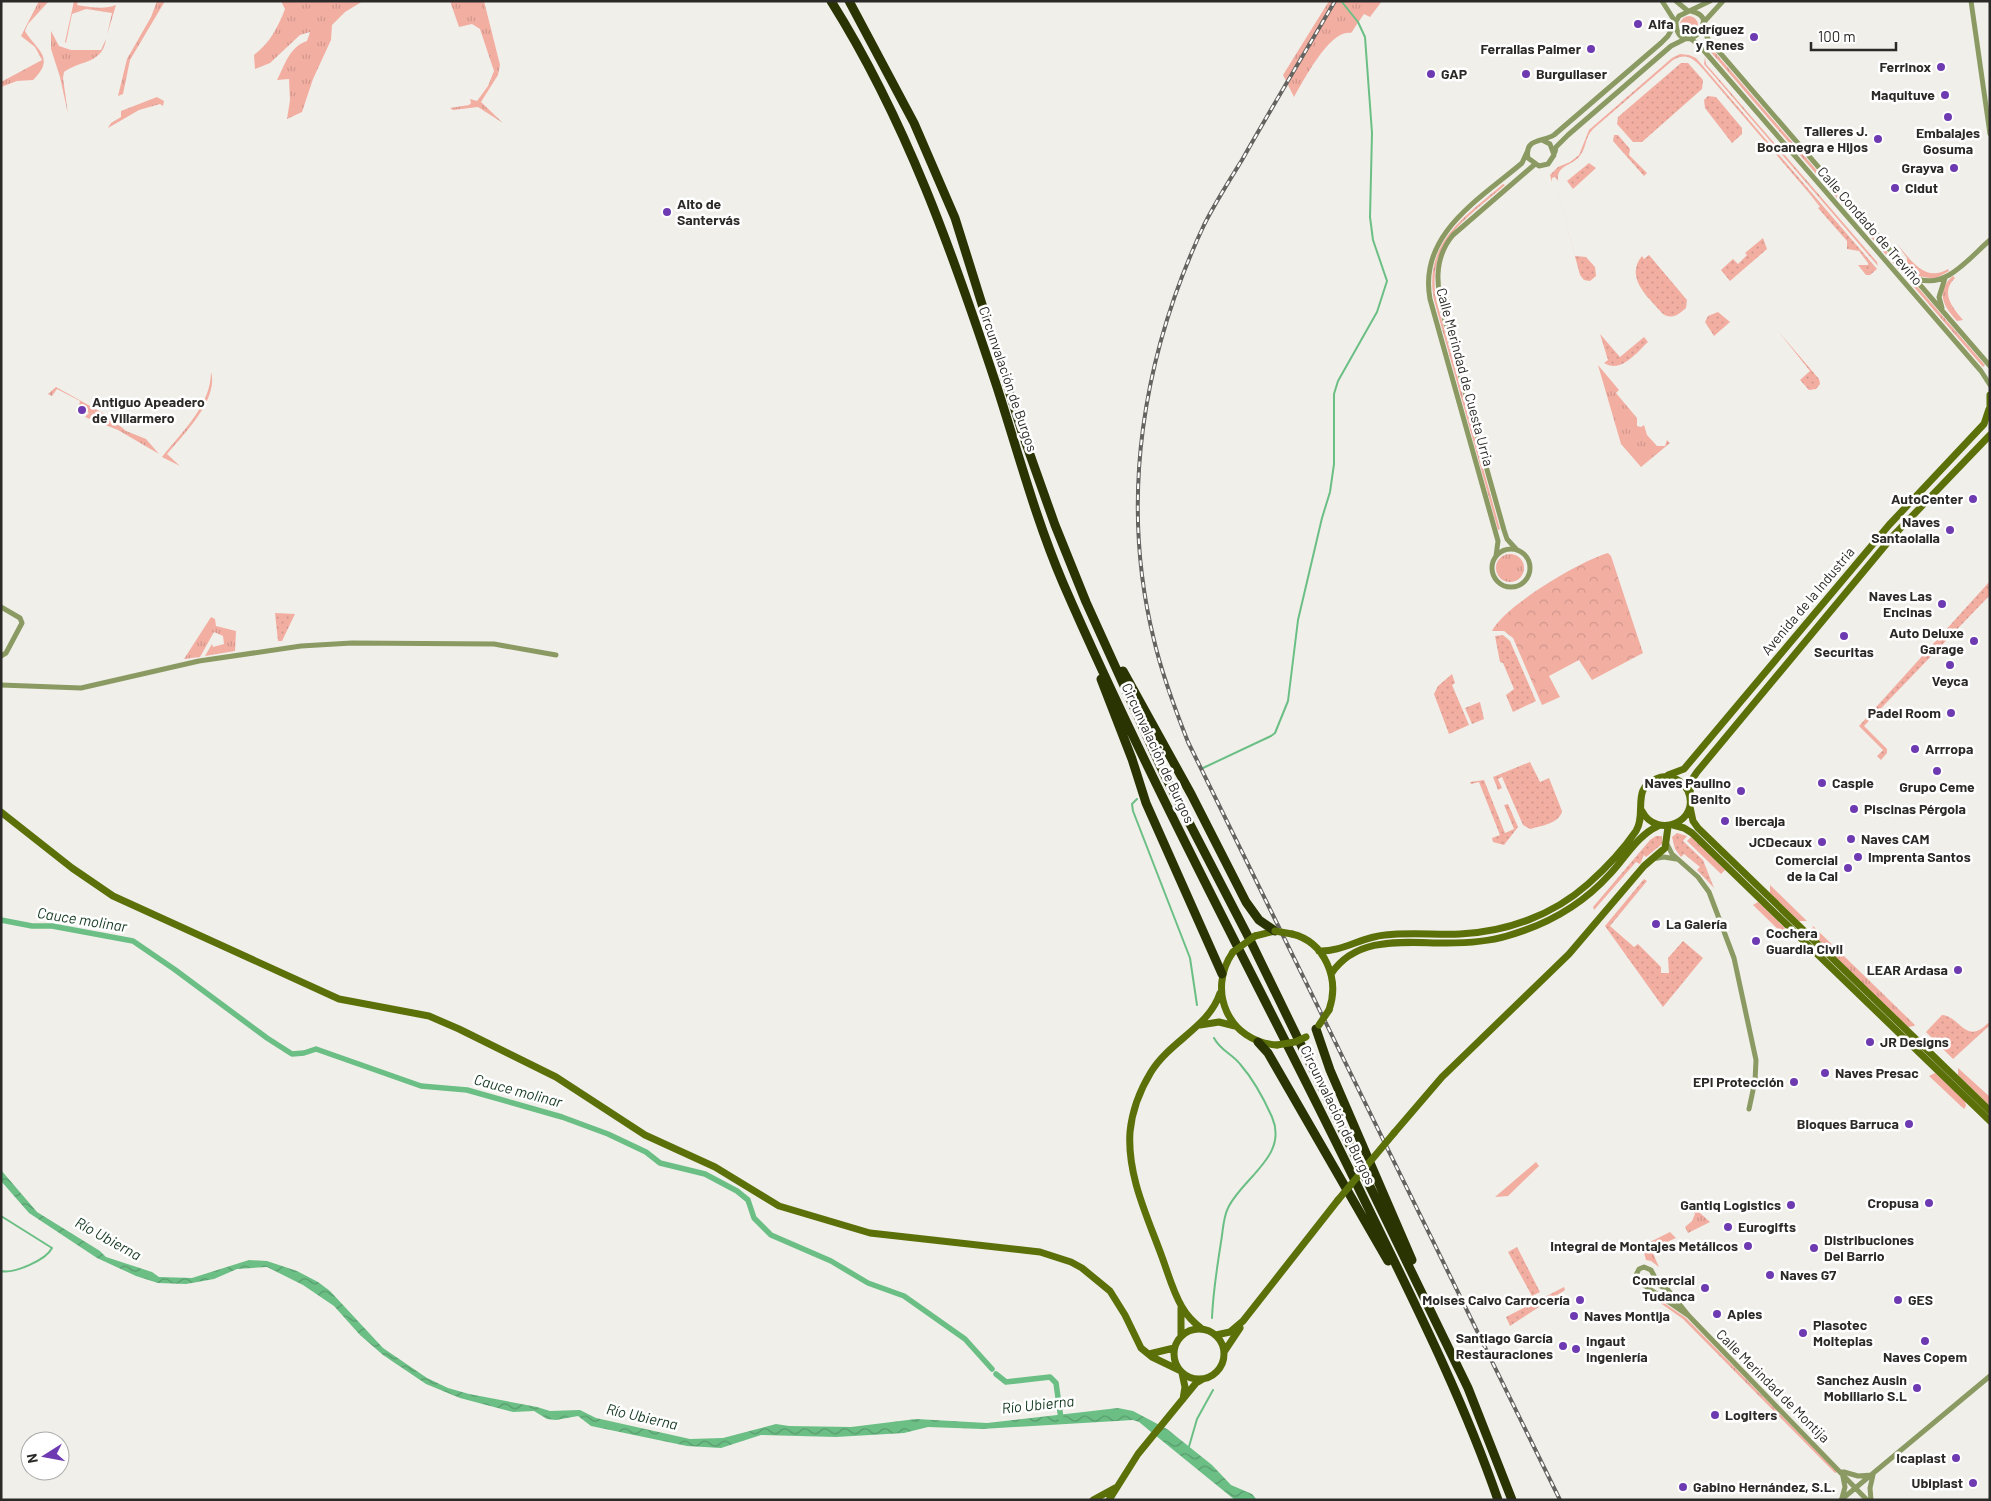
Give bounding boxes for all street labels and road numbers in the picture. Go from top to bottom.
street label: Calle Condado de Treviño [1814,163,1926,288]
street label: Calle Merindad de Cuesta Urria [1433,286,1498,468]
street label: Circunvalación de Burgos [976,304,1041,454]
street label: Avenida de la Industria [1758,543,1858,658]
street label: Circunvalación de Burgos [1118,680,1199,826]
street label: Circunvalación de Burgos [1297,1042,1380,1187]
street label: Calle Merindad de Montija [1713,1325,1834,1446]

